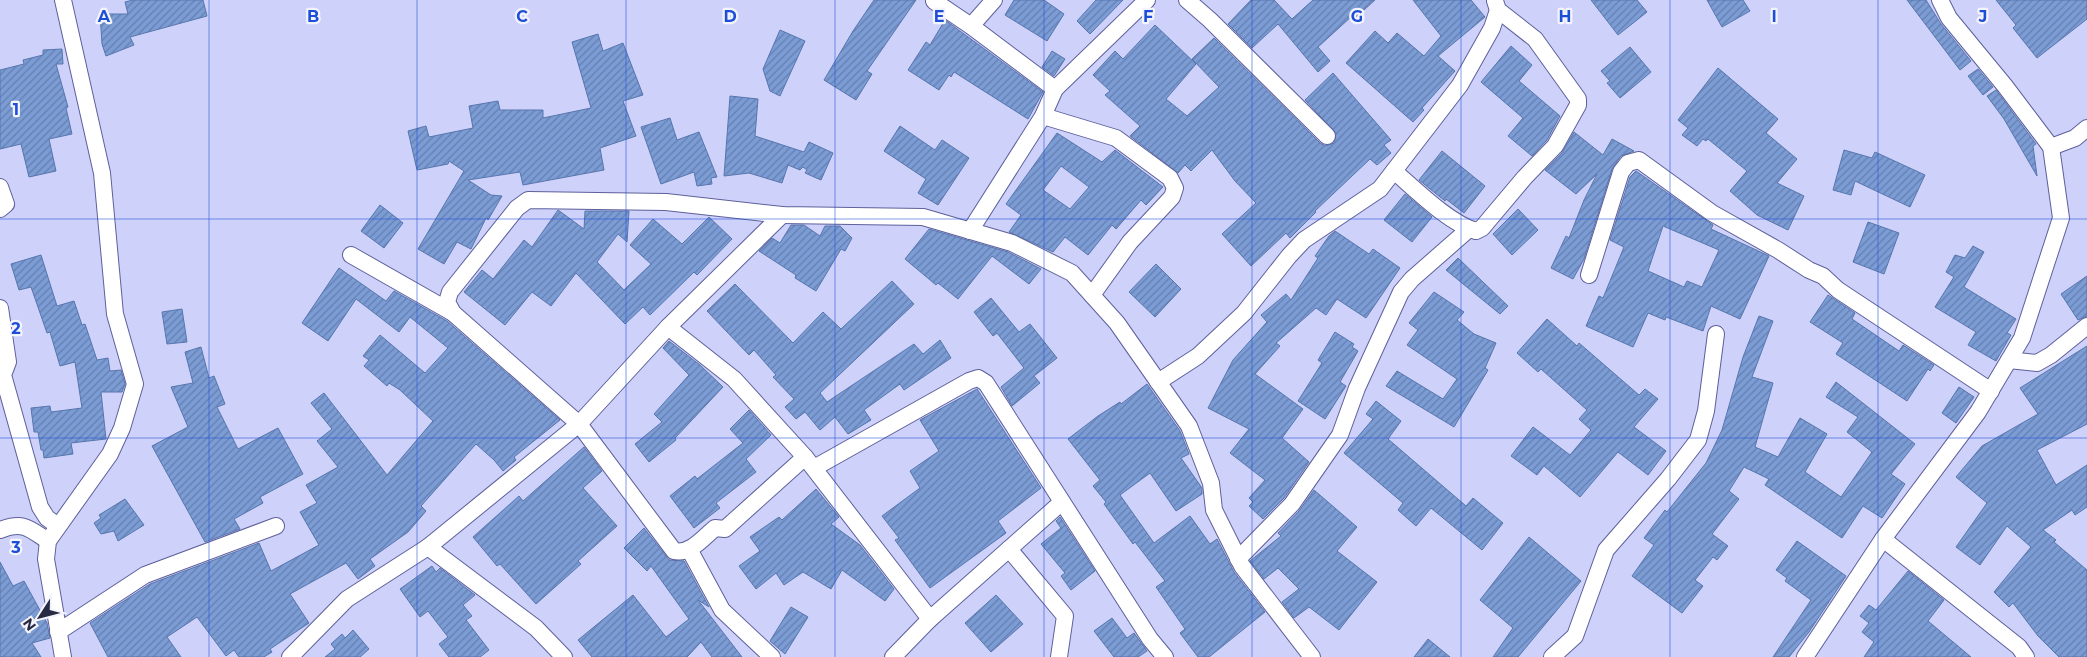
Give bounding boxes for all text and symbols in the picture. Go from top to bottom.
text: A [97,7,111,26]
text: B [307,7,319,26]
text: C [516,7,528,26]
text: D [723,7,737,26]
text: E [934,7,944,26]
text: F [1143,7,1153,26]
text: G [1351,7,1363,26]
text: H [1559,7,1571,26]
text: I [1771,7,1777,26]
text: J [1978,7,1987,26]
text: 1 [13,100,19,119]
text: 2 [11,319,21,338]
text: 3 [10,538,21,557]
north arrow [15,592,65,642]
text: N [19,615,40,635]

